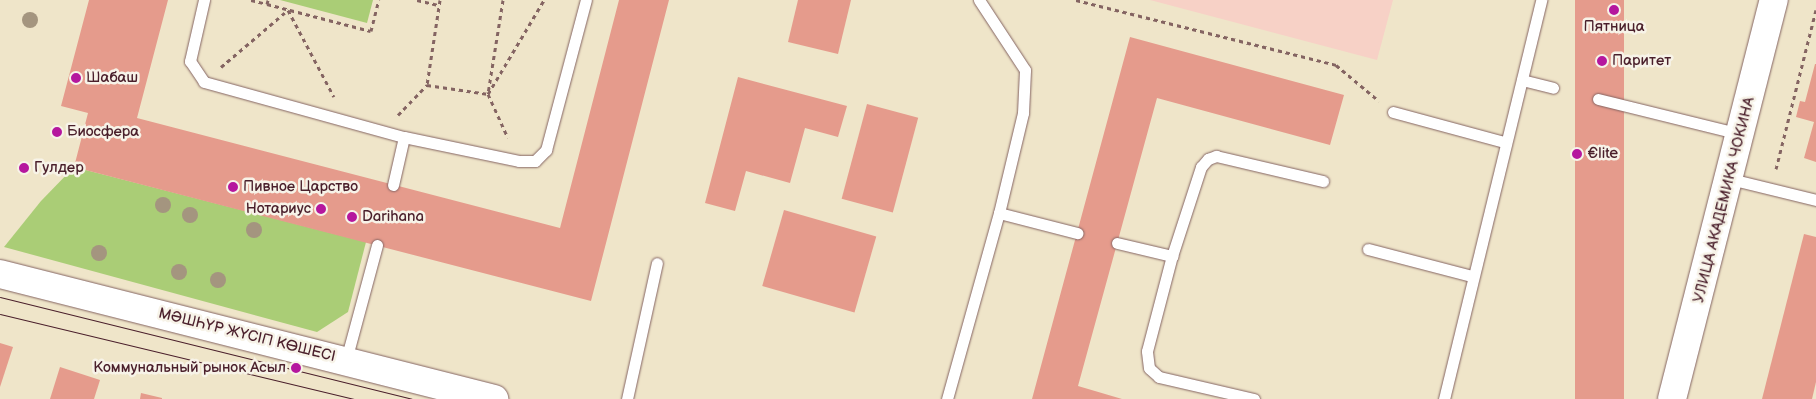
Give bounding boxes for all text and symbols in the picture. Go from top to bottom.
marker: Пятница [1608,4,1620,16]
place label: Пятница [1583,18,1645,36]
place label: Паритет [1612,52,1671,70]
marker: Паритет [1596,55,1608,67]
place label: Шабаш [86,69,138,87]
marker: Шабаш [70,72,82,84]
street label: УЛИЦА АКАДЕМИКА ЧОКИНА [1690,95,1758,305]
place label: Биосфера [67,123,139,141]
marker: Биосфера [51,126,63,138]
place label: €lite [1587,145,1618,163]
marker: €lite [1571,148,1583,160]
place label: Гулдер [34,159,84,177]
marker: Гулдер [18,162,30,174]
place label: Пивное Царство [243,178,358,196]
marker: Пивное Царство [227,181,239,193]
place label: Нотариус [246,200,311,218]
marker: Нотариус [315,203,327,215]
place label: Darihana [362,208,424,226]
marker: Darihana [346,211,358,223]
street label: МӘШҺҮР ЖҮСІП КӨШЕСІ [157,304,337,366]
place label: Коммунальный рынок Асыл [93,359,286,377]
marker: Коммунальный рынок Асыл [290,362,302,374]

